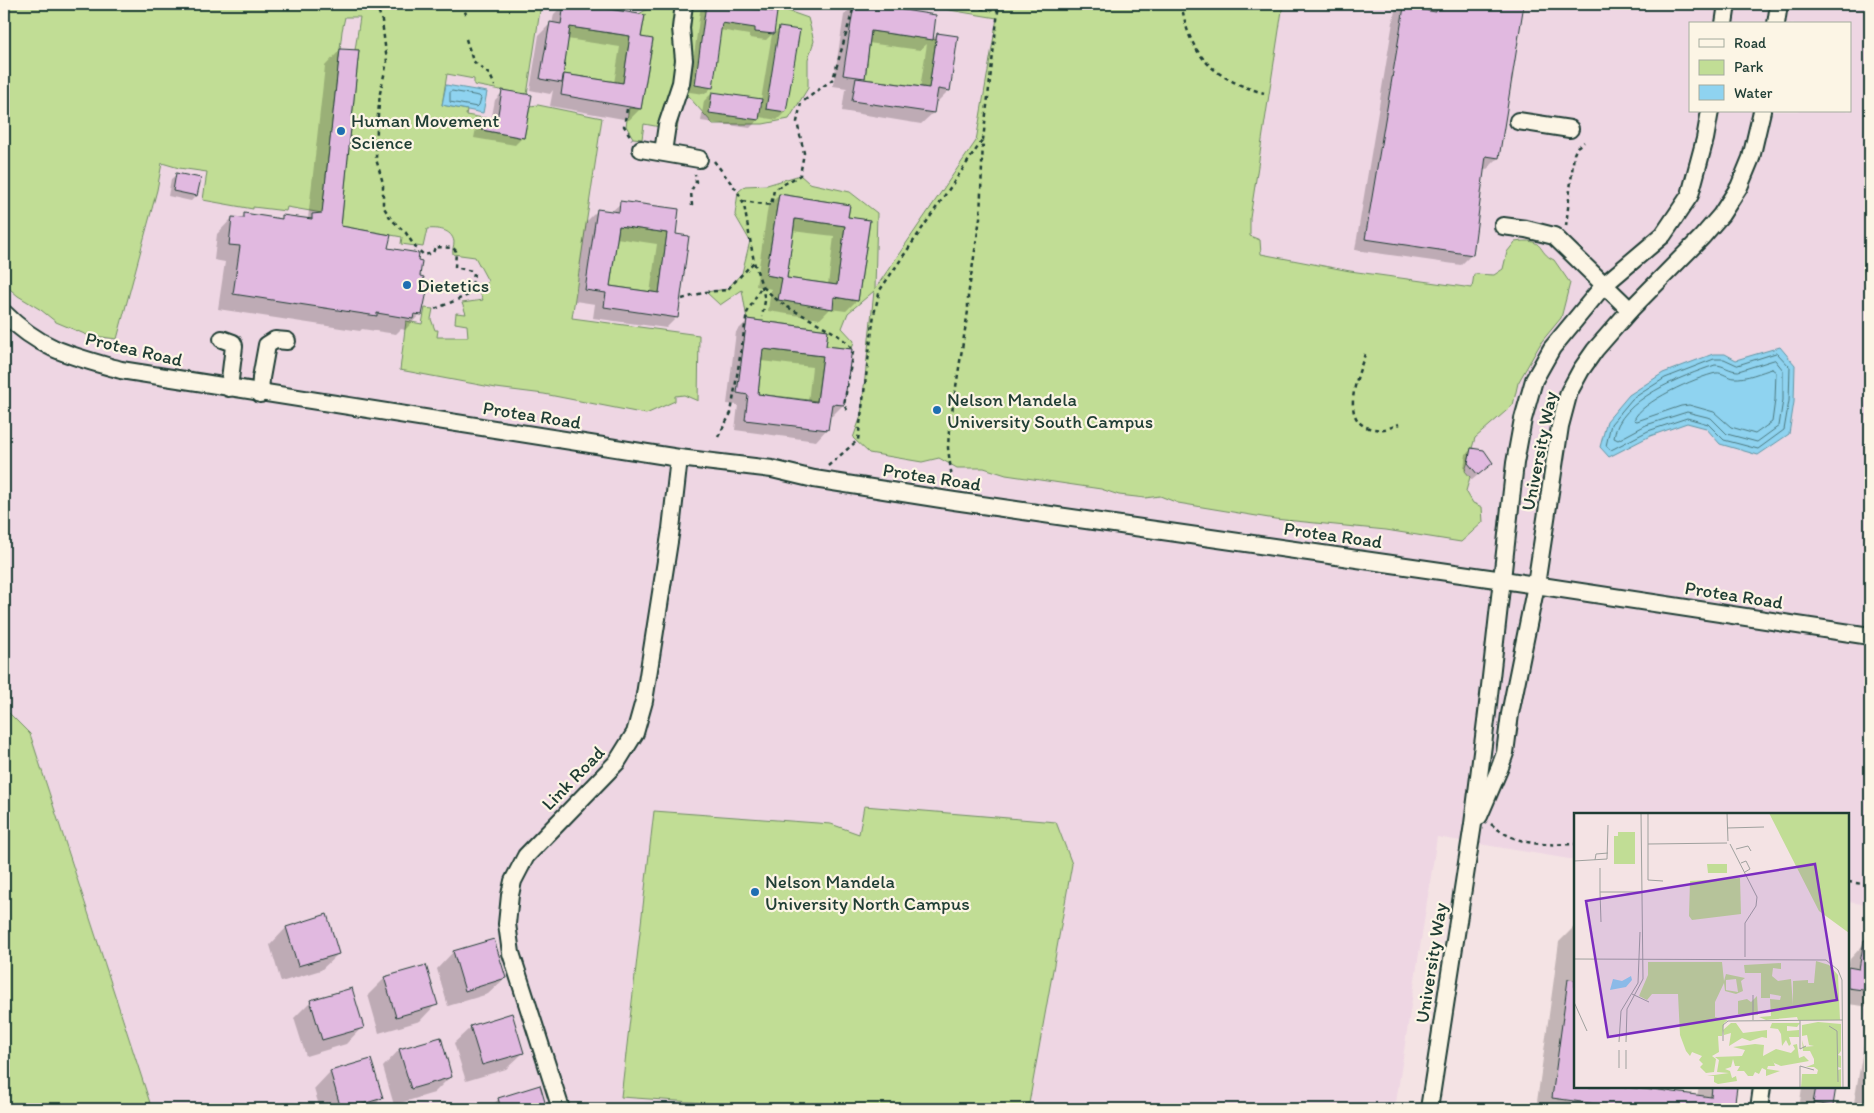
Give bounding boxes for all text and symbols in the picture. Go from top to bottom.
legend [1689,22,1852,112]
text: Road [1734,34,1767,52]
text: Park [1734,58,1764,76]
text: Water [1734,84,1773,102]
place label: Human Movement Science [351,109,500,154]
marker: Human Movement Science [335,125,347,137]
place label: Dietetics [417,274,489,297]
marker: Dietetics [401,279,413,291]
street label: Protea Road [83,327,185,371]
place label: Nelson Mandela University South Campus [947,388,1153,433]
street label: University Way [1516,389,1562,513]
street label: Protea Road [481,396,583,434]
marker: Nelson Mandela University South Campus [931,404,943,416]
street label: Protea Road [881,458,983,496]
street label: Protea Road [1282,517,1384,553]
street label: Protea Road [1683,576,1785,614]
street label: Link Road [537,740,610,815]
inset map [1574,813,1849,1088]
place label: Nelson Mandela University North Campus [765,870,970,915]
marker: Nelson Mandela University North Campus [749,886,761,898]
street label: University Way [1410,901,1452,1025]

